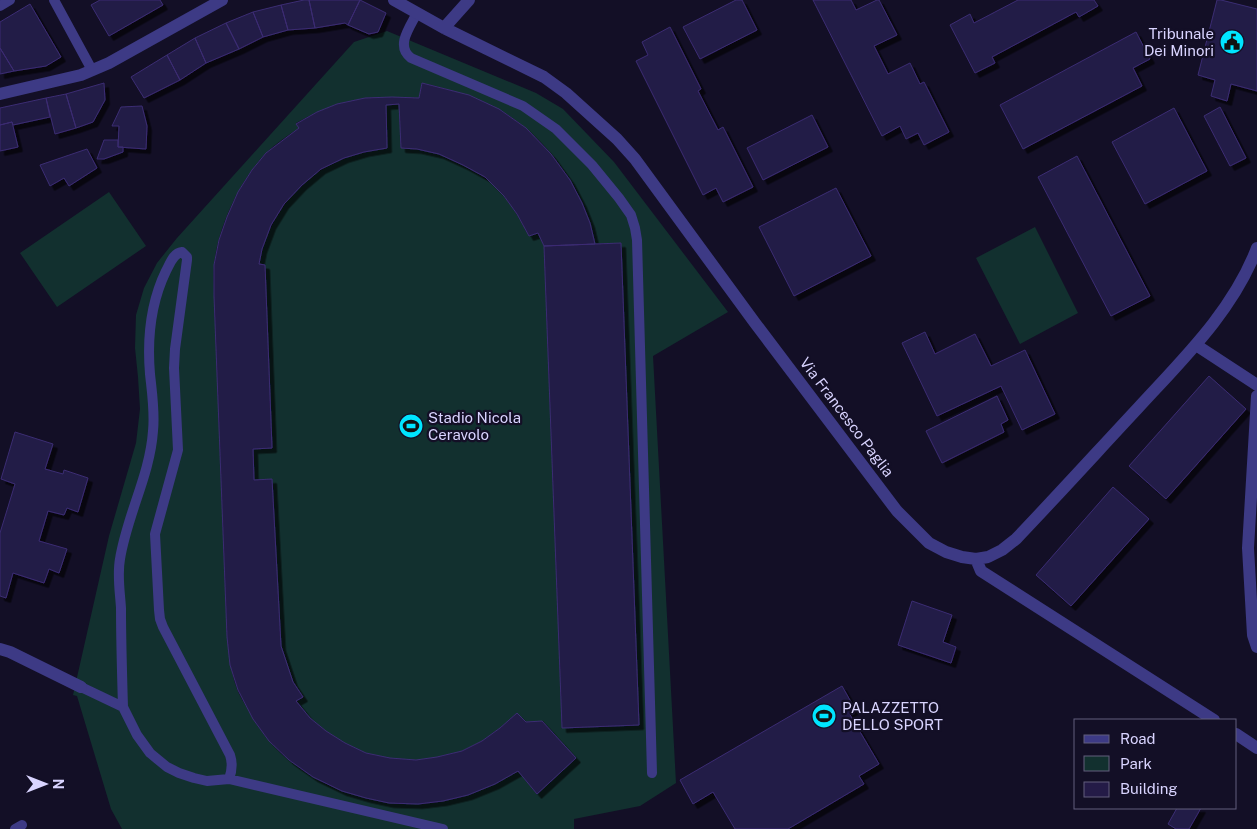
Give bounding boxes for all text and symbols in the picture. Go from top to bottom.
place label: Tribunale Dei Minori [1144,25,1214,59]
public building icon: Tribunale Dei Minori [1219,29,1245,55]
street label: Via Francesco Paglia [797,354,897,480]
place label: Stadio Nicola Ceravolo [428,409,521,443]
sports icon: Stadio Nicola Ceravolo [398,413,424,439]
place label: PALAZZETTO DELLO SPORT [842,699,943,733]
sports icon: PALAZZETTO DELLO SPORT [811,703,837,729]
legend [1074,719,1237,809]
text: Road [1120,730,1156,747]
text: Park [1120,755,1152,772]
north arrow [20,759,70,809]
text: N [50,779,66,789]
text: Building [1120,780,1178,797]

